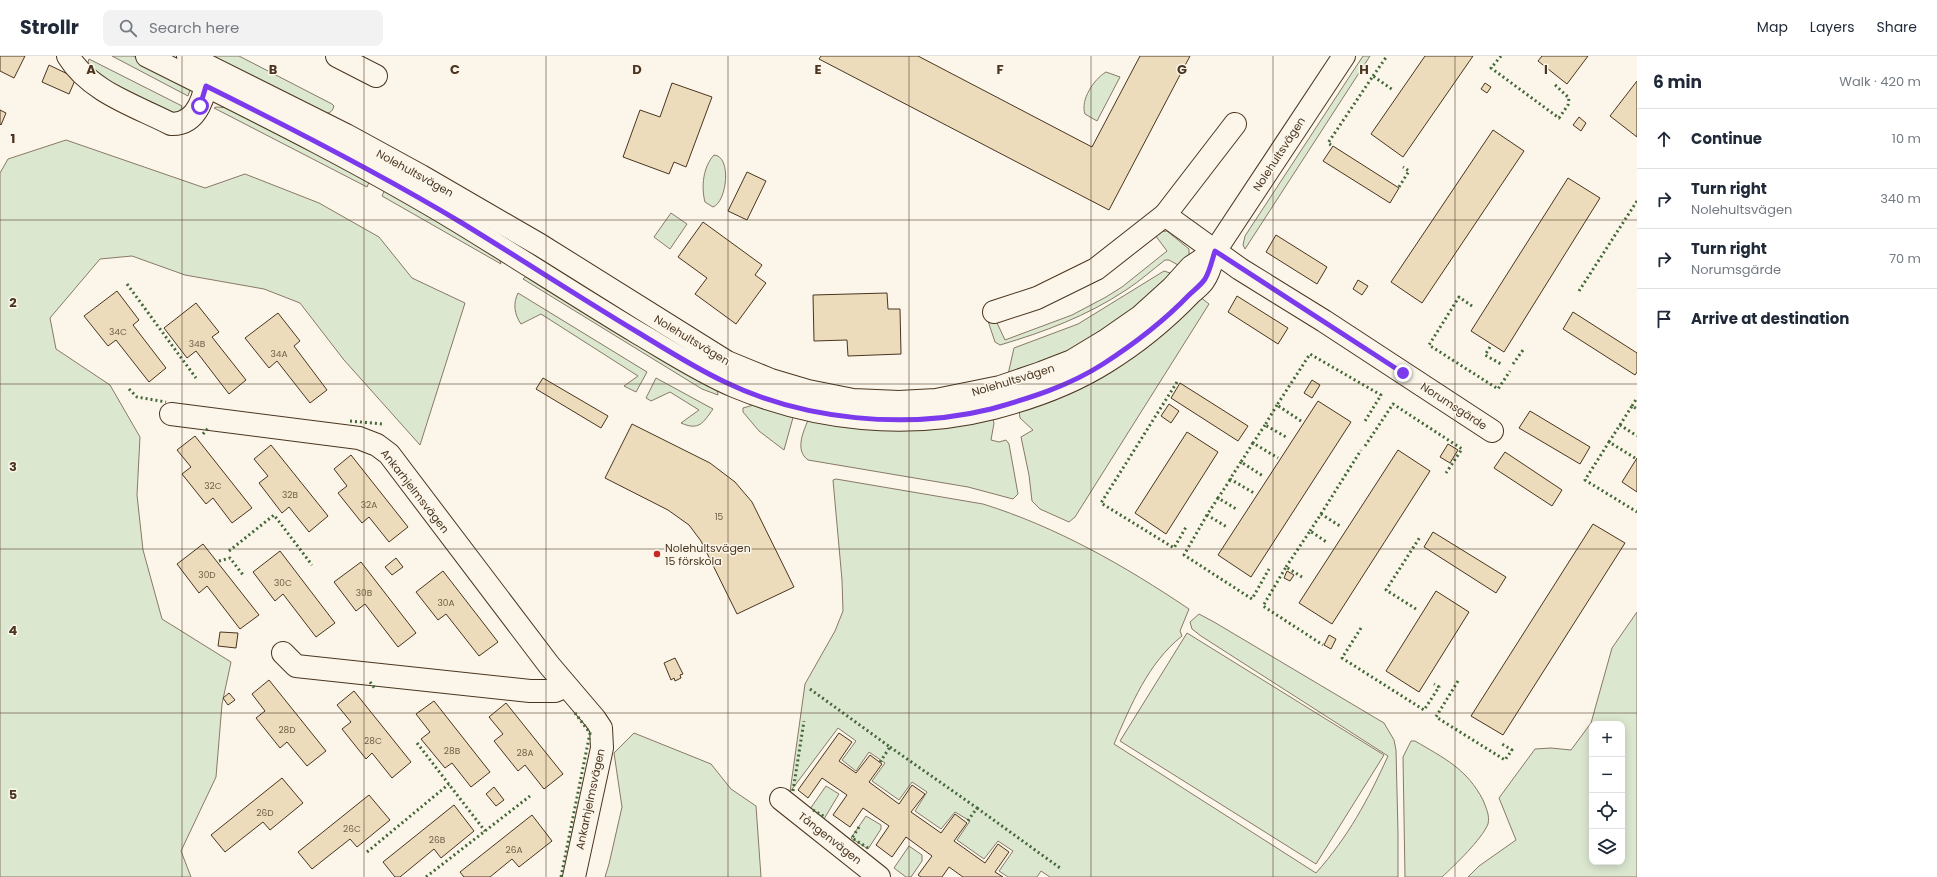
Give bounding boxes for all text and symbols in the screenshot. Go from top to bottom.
search box [103,10,383,46]
text: Strollr [20,14,79,41]
icon: search [117,17,139,39]
text: Search here [149,17,239,38]
text: Map [1757,17,1788,37]
text: Layers [1810,17,1854,37]
text: Share [1876,17,1917,37]
text: A [86,60,96,79]
text: B [269,60,278,79]
text: C [450,60,460,79]
text: D [632,60,642,79]
text: E [814,60,822,79]
text: F [996,60,1004,79]
text: G [1177,60,1187,79]
text: H [1359,60,1369,79]
text: I [1544,60,1548,79]
text: 6 min [1653,70,1702,94]
text: Walk · 420 m [1839,72,1921,91]
route start [191,97,209,115]
street label: Nolehultsvägen [1249,114,1309,194]
icon: ahead [1653,128,1675,150]
text: Continue [1691,128,1762,149]
text: 1 [11,129,15,148]
text: 10 m [1892,129,1921,148]
street label: Nolehultsvägen [374,145,456,201]
text: Turn right [1691,178,1767,199]
icon: right [1653,188,1675,210]
text: 340 m [1880,189,1921,208]
text: Nolehultsvägen [1691,200,1792,219]
text: Turn right [1691,238,1767,259]
icon: right [1653,248,1675,270]
text: 70 m [1889,249,1921,268]
text: Norumsgärde [1691,260,1781,279]
text: 2 [9,293,17,312]
icon: arrive [1653,308,1675,330]
text: Arrive at destination [1691,308,1849,329]
street label: Nolehultsvägen [651,311,733,369]
house number: 34C [109,326,127,338]
house number: 34B [189,338,206,350]
house number: 34A [270,348,288,360]
street label: Nolehultsvägen [970,360,1056,400]
route end [1394,364,1412,382]
street label: Norumsgärde [1418,379,1490,434]
street label: Ankarhjelmsvägen [377,446,453,536]
text: 3 [9,457,17,476]
house number: 32C [204,480,222,492]
house number: 32B [282,489,298,501]
house number: 32A [361,499,377,511]
house number: 15 [715,511,724,523]
place label: Nolehultsvägen 15 förskola [665,540,751,569]
marker: Nolehultsvägen 15 förskola [652,549,662,559]
house number: 30D [198,569,216,581]
house number: 30C [274,577,292,589]
house number: 30B [356,587,373,599]
house number: 30A [437,597,455,609]
text: 4 [9,621,18,640]
map controls [1589,721,1625,865]
button: + [1589,721,1625,757]
house number: 28D [278,724,296,736]
house number: 28C [364,735,382,747]
house number: 28B [444,745,461,757]
house number: 28A [517,747,533,759]
street label: Ankarhjelmsvägen [571,747,609,851]
button: − [1589,757,1625,793]
text: 5 [9,785,17,804]
button: locate [1589,793,1625,829]
house number: 26D [256,807,274,819]
street label: Tångenvägen [795,808,865,868]
house number: 26C [343,823,361,835]
button: layers [1589,829,1625,865]
house number: 26B [429,834,446,846]
house number: 26A [506,844,522,856]

